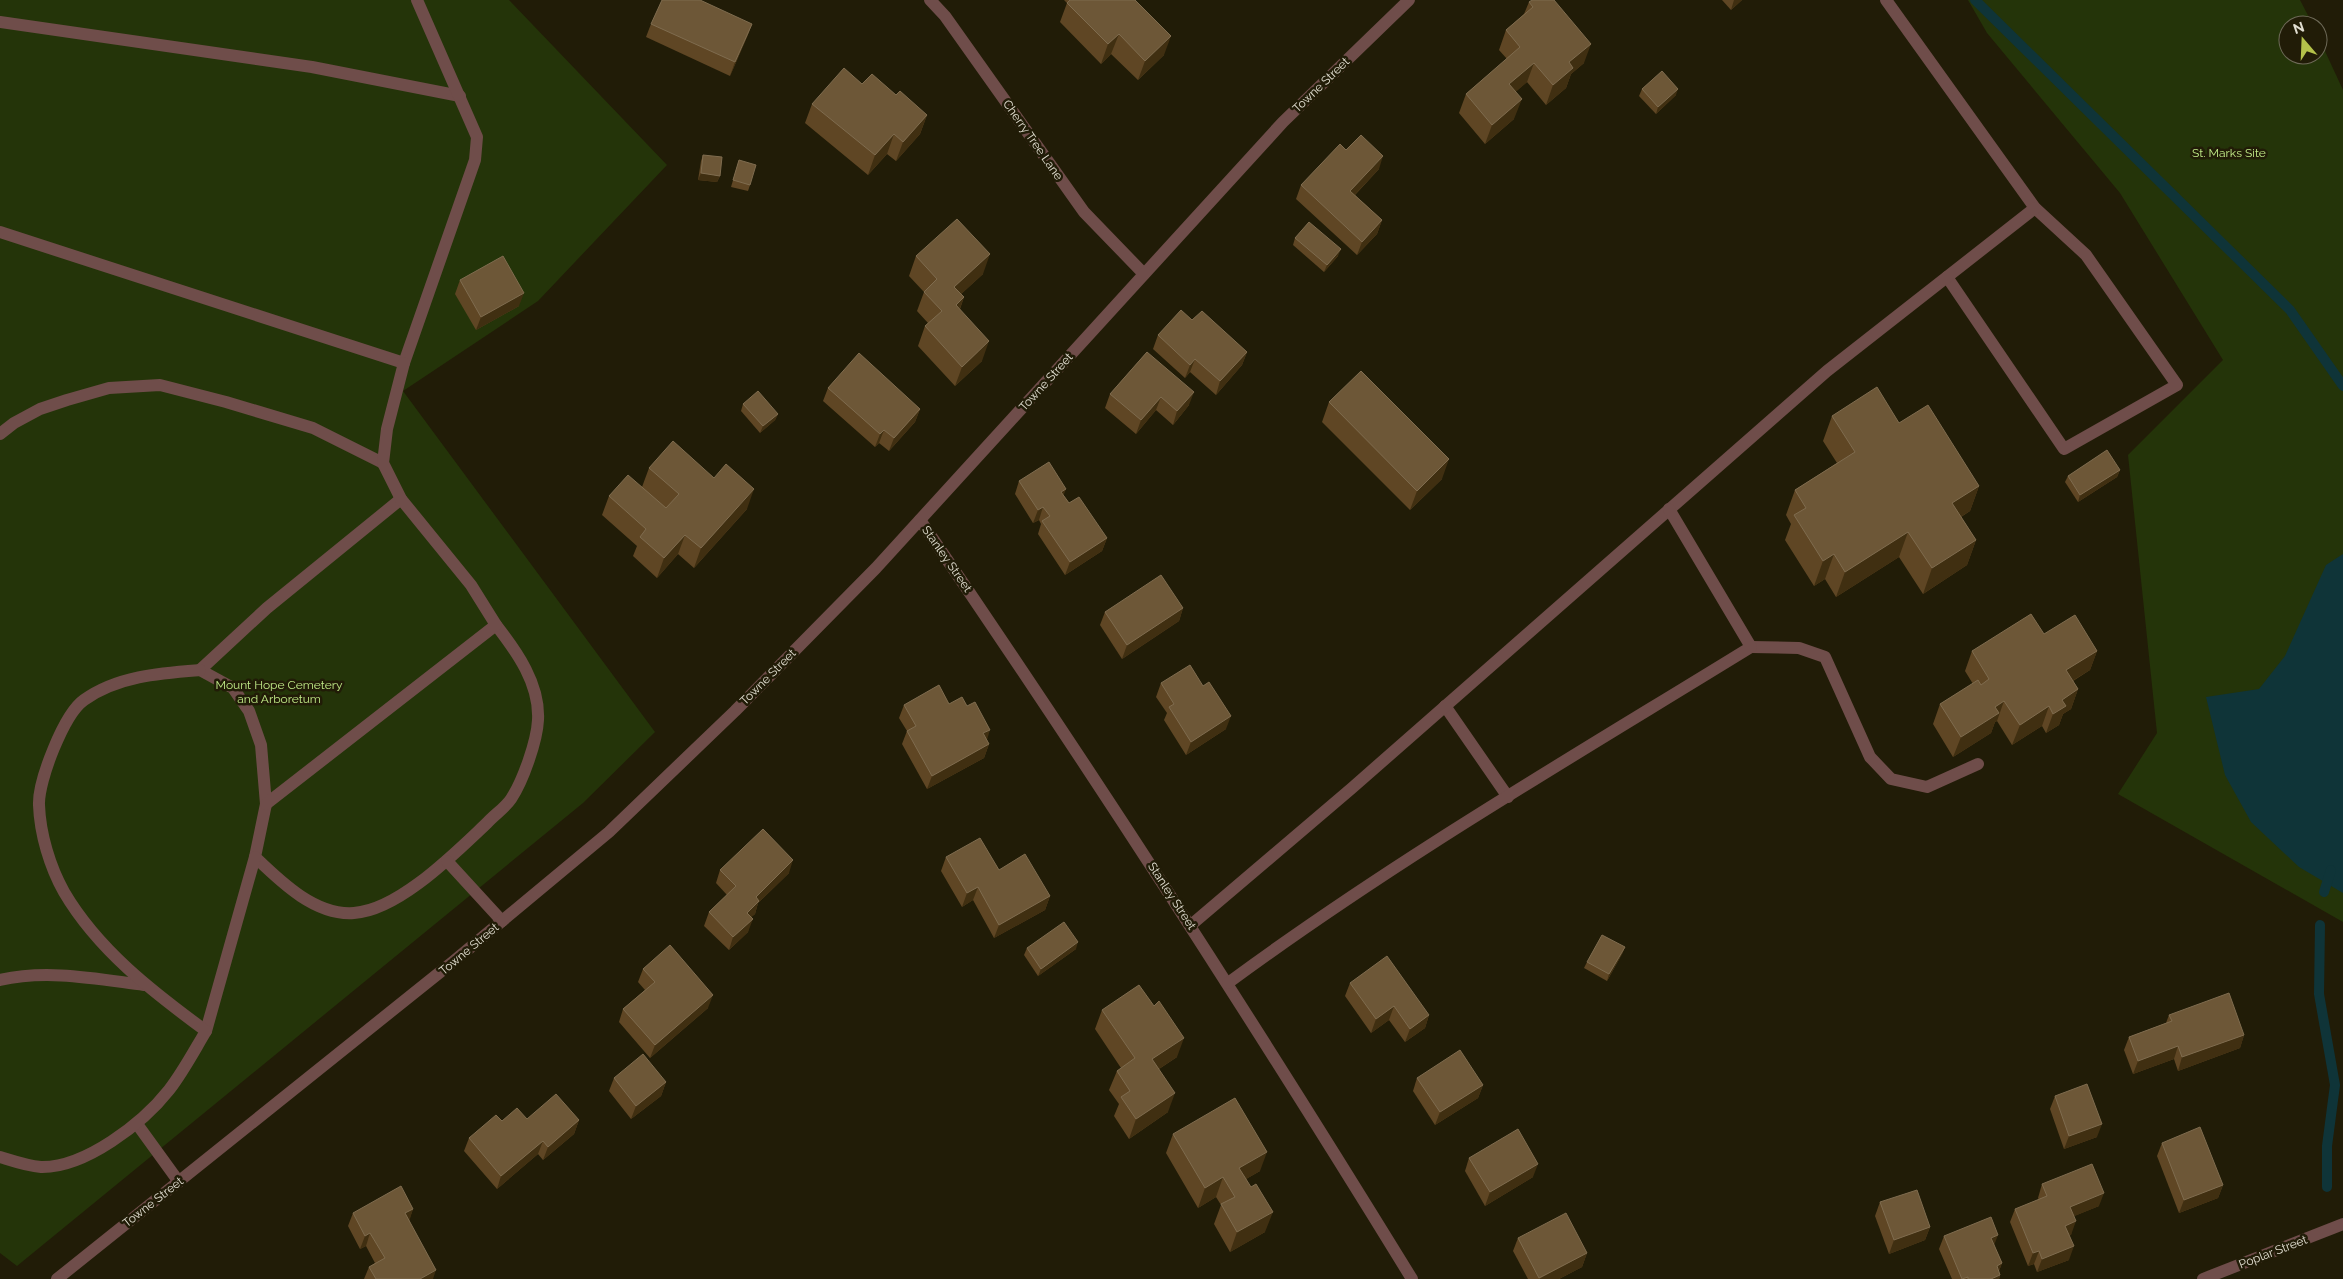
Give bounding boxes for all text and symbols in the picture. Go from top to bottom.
north arrow [2278,15,2328,65]
text: N [2291,18,2306,37]
street label: Towne Street [1290,55,1352,115]
street label: Cherry Tree Lane [1000,97,1066,183]
park label: St. Marks Site [2192,146,2266,160]
street label: Towne Street [1016,350,1076,414]
street label: Stanley Street [919,523,975,595]
street label: Towne Street [737,646,799,708]
park label: Mount Hope Cemetery and Arboretum [215,678,343,706]
street label: Stanley Street [1145,860,1199,932]
street label: Towne Street [437,920,501,978]
street label: Towne Street [120,1174,186,1230]
street label: Poplar Street [2237,1233,2309,1271]

